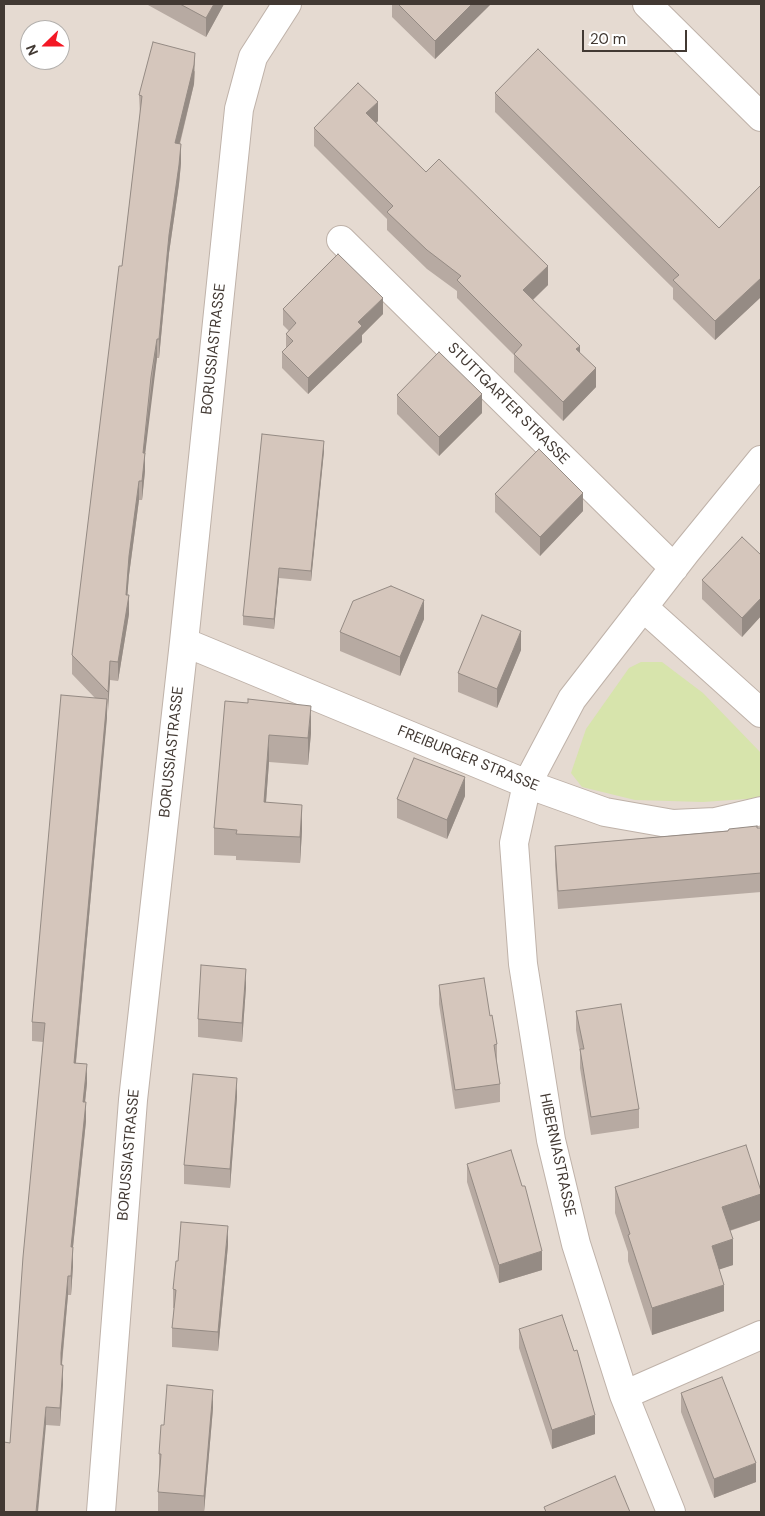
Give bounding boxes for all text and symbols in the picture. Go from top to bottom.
north arrow [20,20,70,70]
scale bar [585,20,690,52]
text: 20 m [590,29,626,49]
text: N [22,42,42,58]
street label: BORUSSIASTRASSE [198,282,230,416]
street label: STUTTGARTER STRASSE [443,339,573,469]
street label: BORUSSIASTRASSE [156,685,188,819]
street label: FREIBURGER STRASSE [395,722,541,796]
street label: BORUSSIASTRASSE [114,1089,144,1221]
street label: HIBERNIASTRASSE [535,1092,579,1218]

